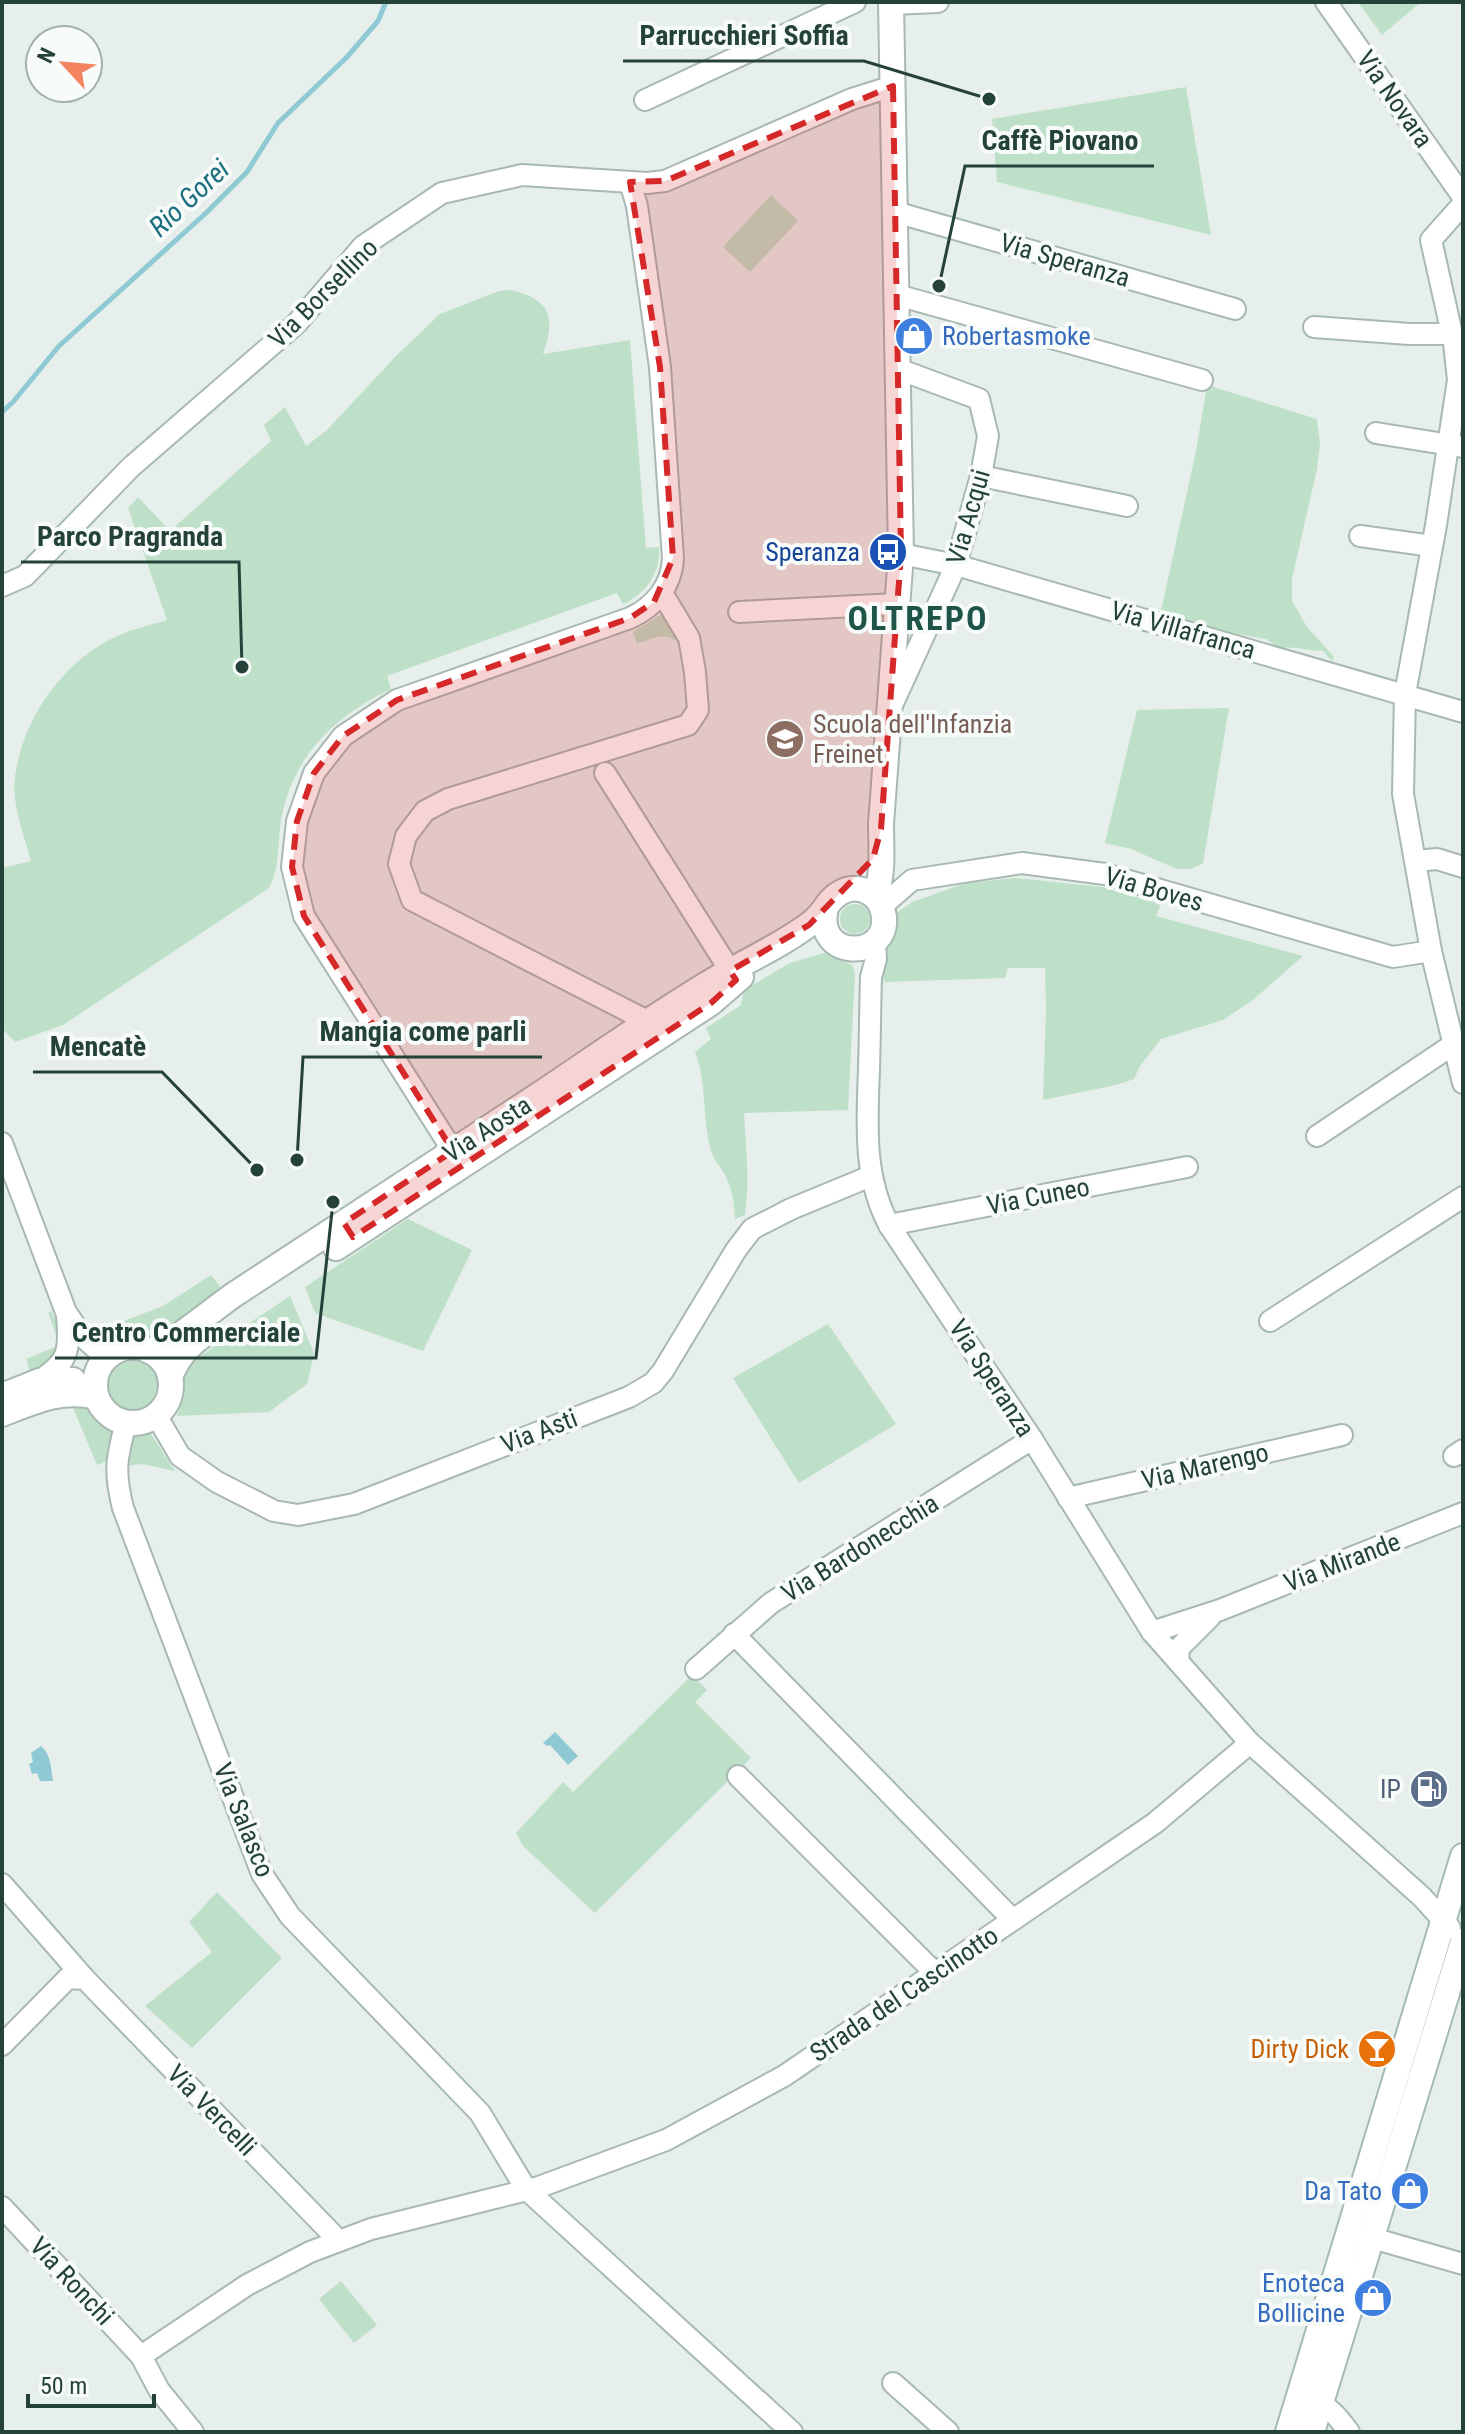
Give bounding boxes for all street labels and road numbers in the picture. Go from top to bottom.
street label: Via Novara [1351,45,1439,153]
street label: Via Speranza [997,227,1133,293]
street label: Via Borsellino [262,232,384,354]
street label: Via Acqui [940,466,996,568]
street label: Via Villafranca [1107,595,1259,665]
street label: Via Boves [1101,861,1207,917]
street label: Via Aosta [437,1089,537,1169]
street label: Via Cuneo [984,1171,1092,1221]
street label: Via Speranza [943,1314,1041,1442]
street label: Via Asti [497,1403,581,1459]
street label: Via Marengo [1139,1437,1271,1495]
street label: Via Bardonecchia [776,1488,944,1608]
street label: Via Mirande [1280,1526,1404,1598]
street label: Via Salasco [208,1759,280,1881]
street label: Strada del Cascinotto [804,1920,1004,2068]
street label: Via Vercelli [161,2058,263,2162]
street label: Via Ronchi [24,2231,120,2331]

